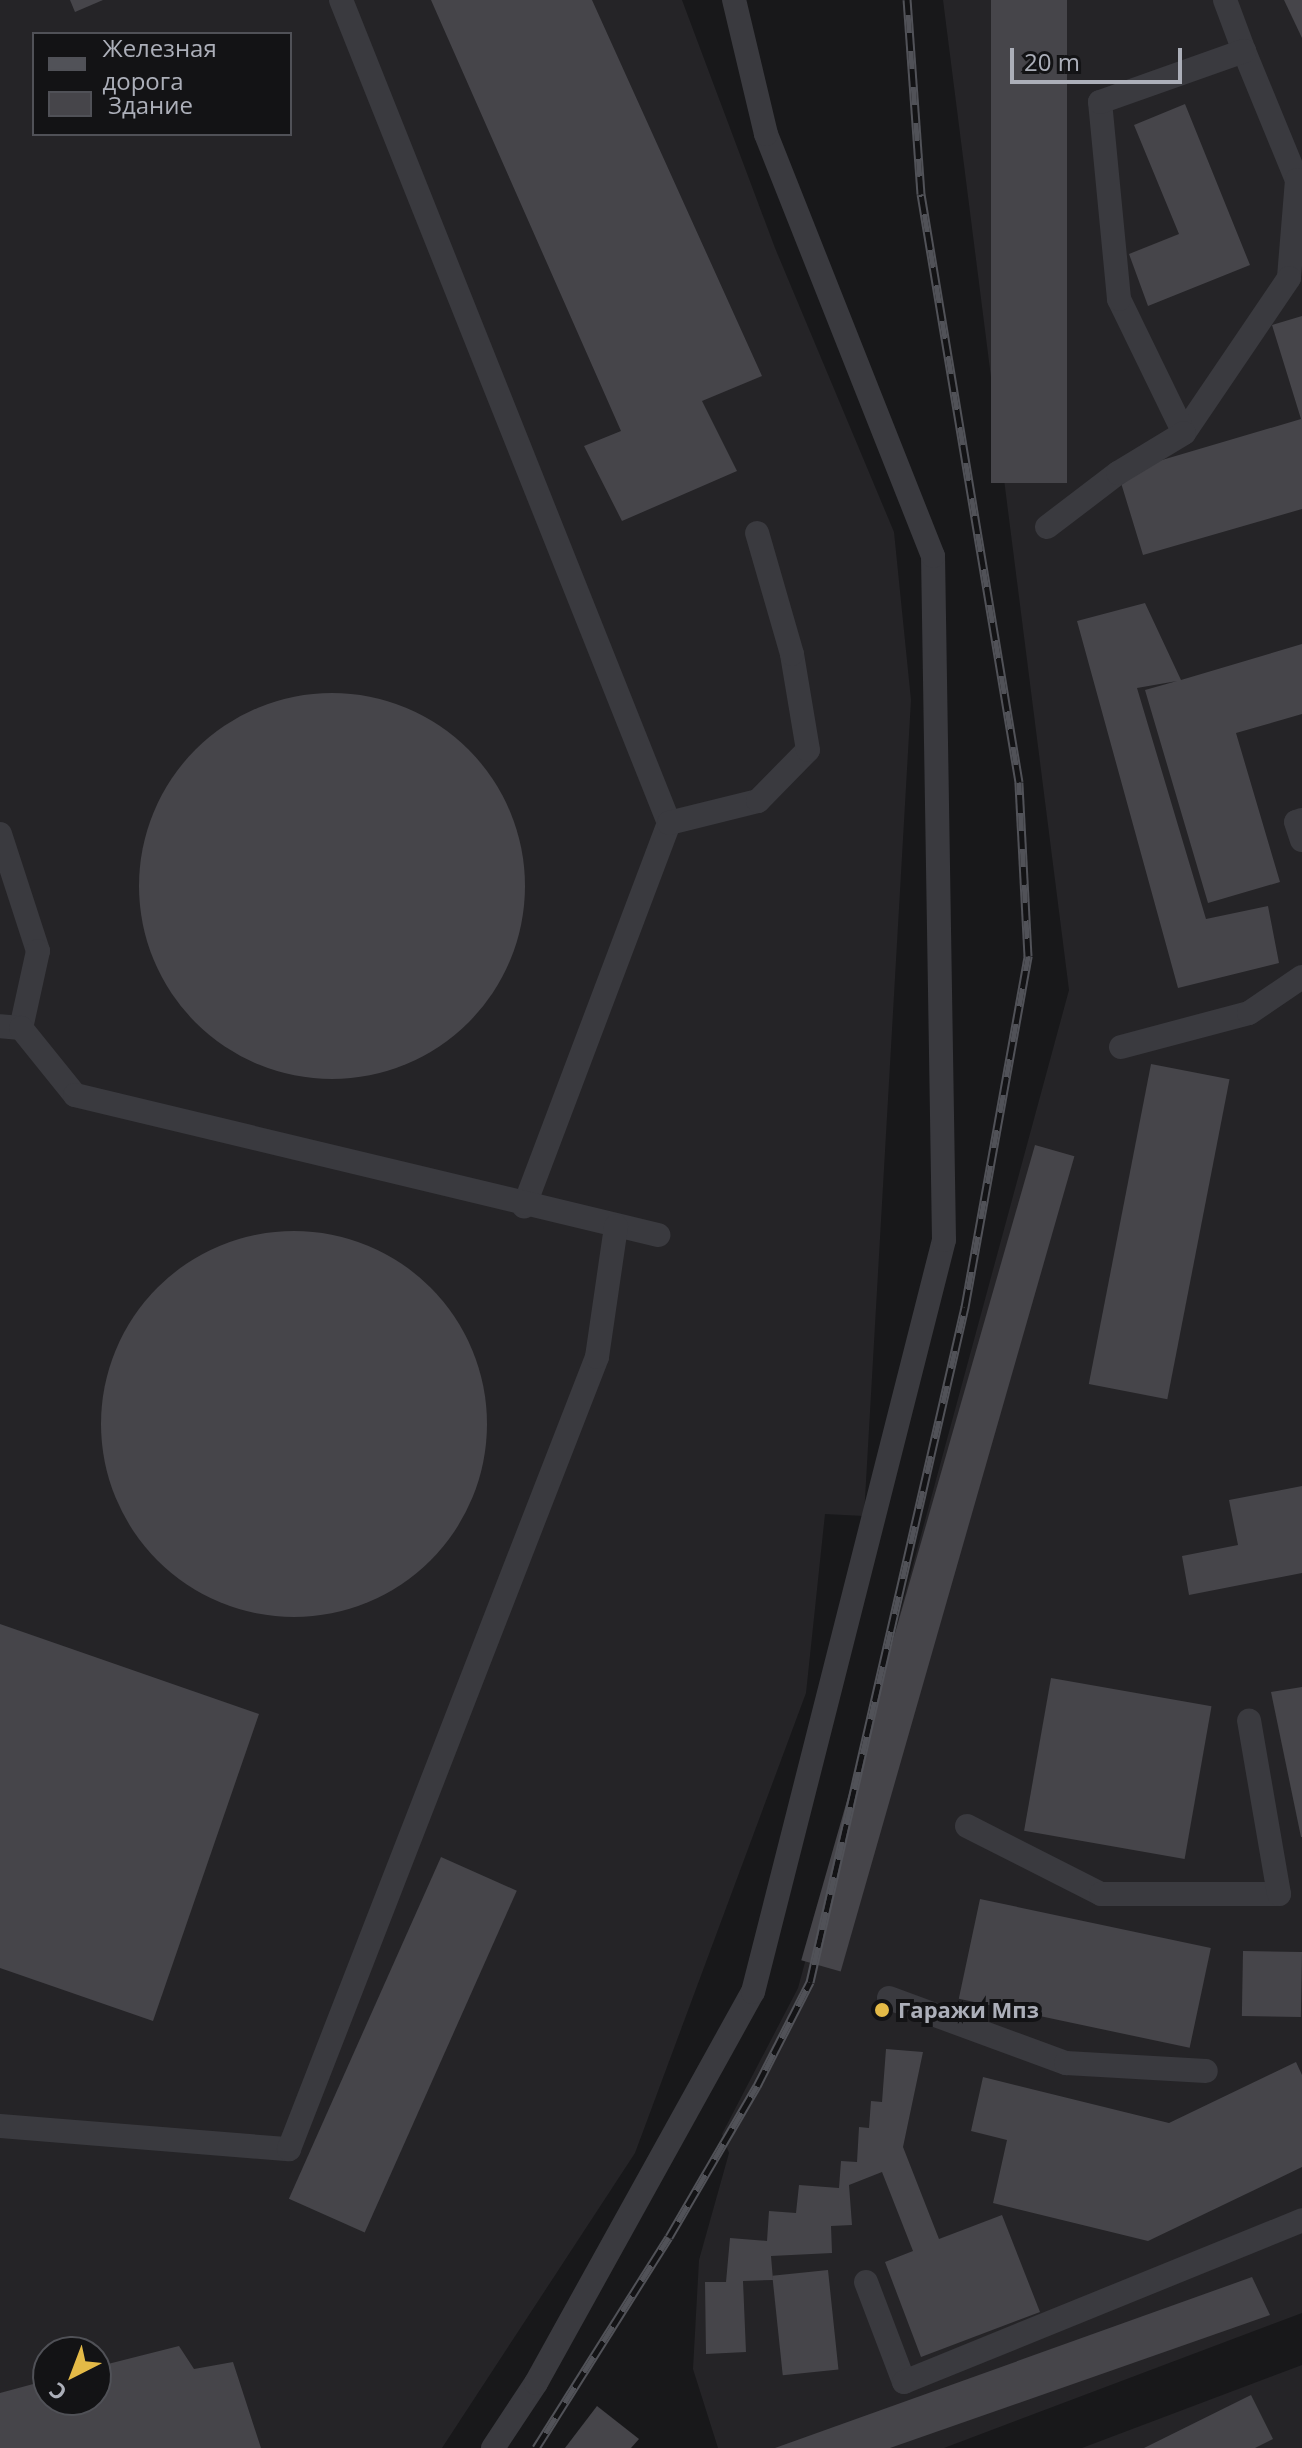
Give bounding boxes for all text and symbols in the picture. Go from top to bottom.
text: Железная дорога [102,31,217,97]
legend [32,32,292,136]
scale bar [1014,32,1186,82]
text: 20 m [1024,45,1080,78]
text: Здание [108,88,193,121]
place label: Гаражи Мпз [898,1997,1039,2023]
marker: Гаражи Мпз [873,2001,891,2019]
north arrow [32,2336,112,2416]
text: С [42,2377,73,2408]

